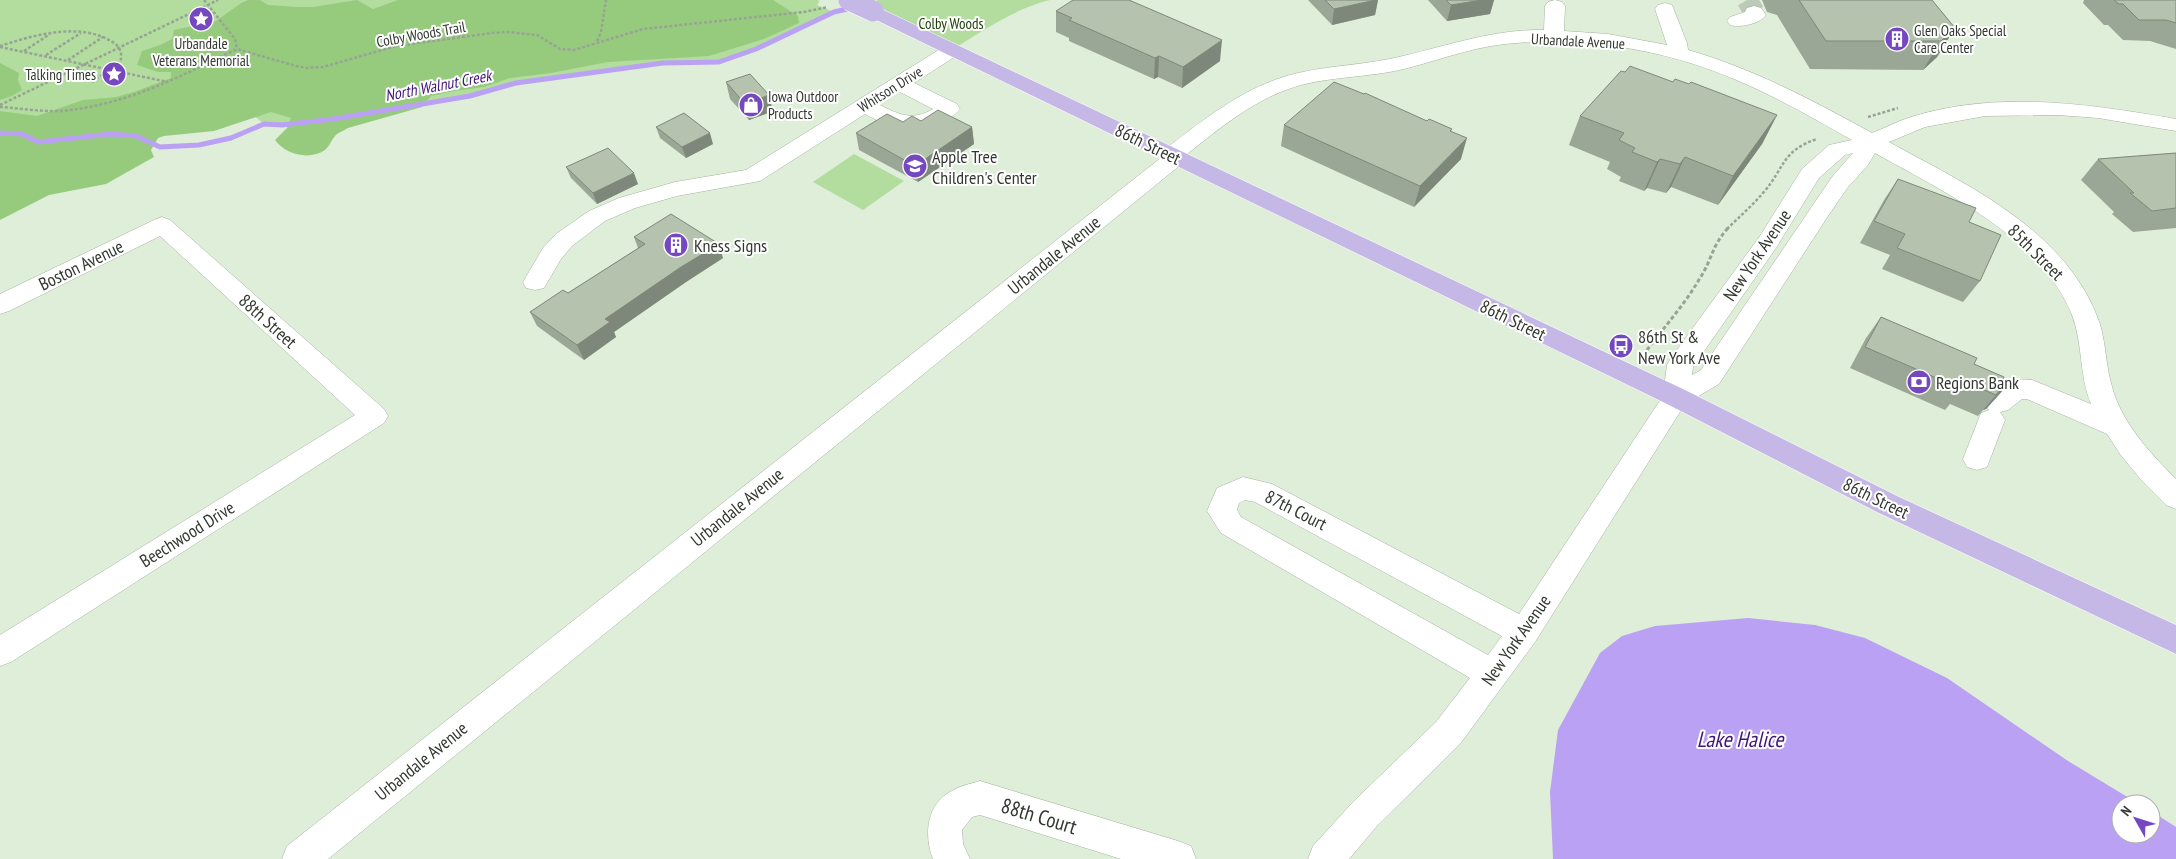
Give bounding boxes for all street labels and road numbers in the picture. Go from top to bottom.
street label: Colby Woods Trail [375,17,467,51]
street label: Urbandale Avenue [1531,29,1625,53]
street label: Whitson Drive [854,62,926,116]
street label: 86th Street [1111,118,1185,170]
street label: New York Avenue [1718,205,1796,305]
street label: Urbandale Avenue [1003,211,1105,299]
street label: 85th Street [2003,219,2069,285]
street label: Boston Avenue [35,235,127,295]
street label: 88th Street [234,289,302,353]
street label: 86th Street [1476,294,1550,346]
street label: Urbandale Avenue [686,463,788,551]
street label: 86th Street [1839,472,1913,524]
street label: 87th Court [1261,485,1331,535]
street label: Beechwood Drive [135,496,239,572]
street label: New York Avenue [1476,590,1556,690]
street label: Urbandale Avenue [370,717,472,805]
street label: 88th Court [998,792,1080,840]

